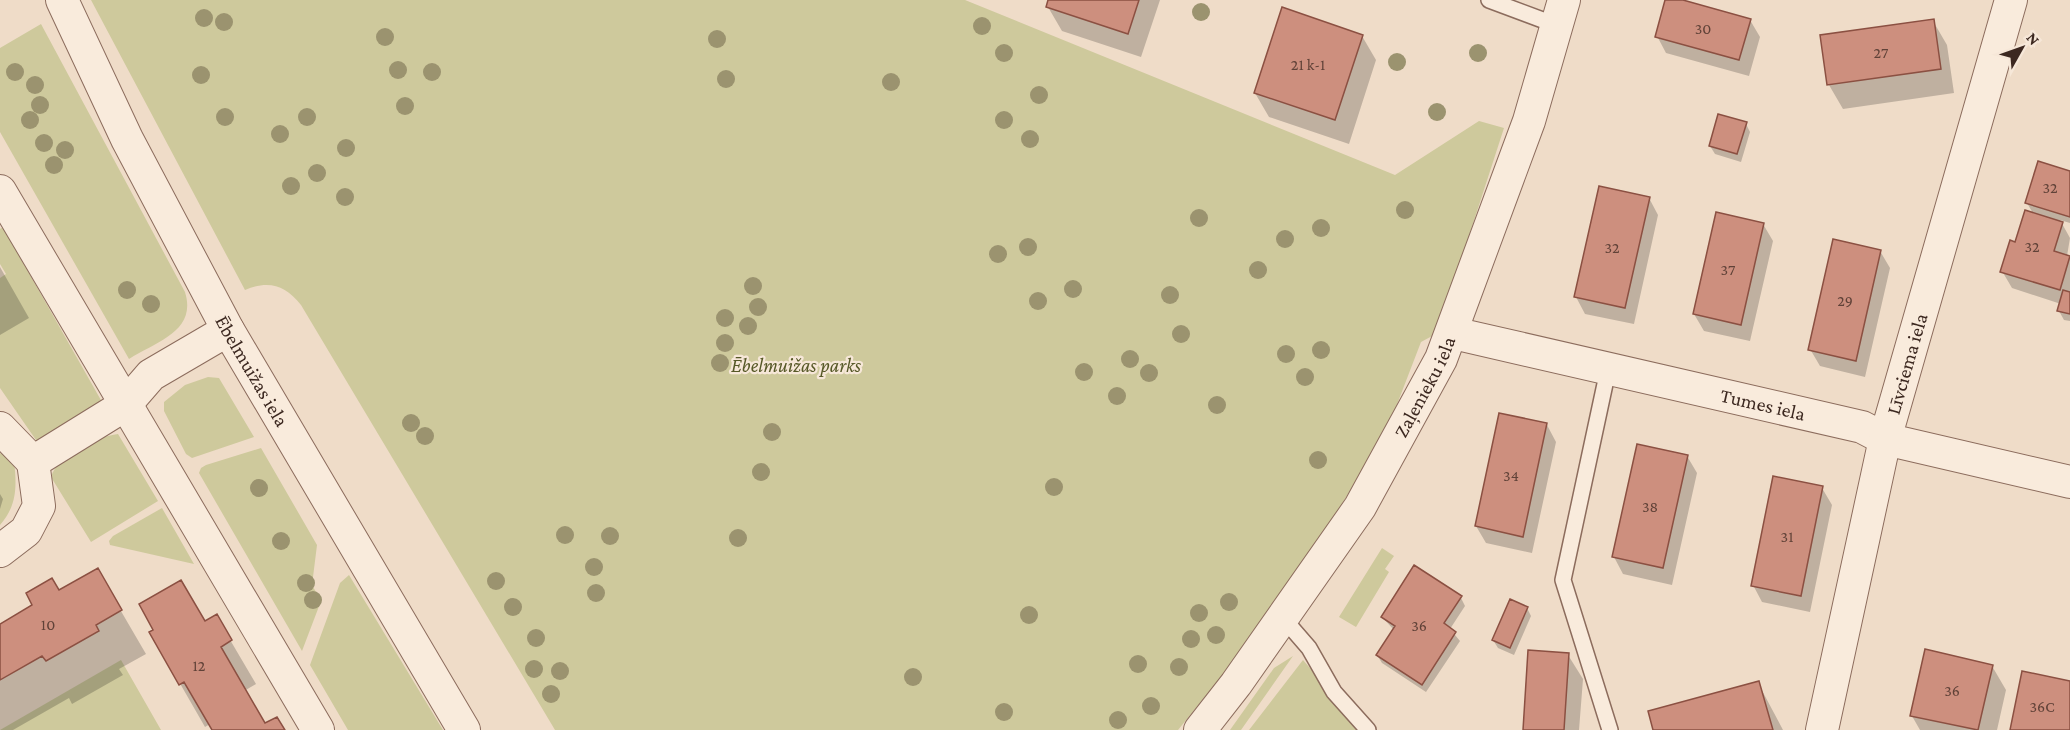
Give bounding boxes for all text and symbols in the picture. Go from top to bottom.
north arrow [1992,18,2052,78]
house number: 30 [1695,20,1711,37]
text: N [2023,29,2043,48]
house number: 27 [1874,44,1889,61]
house number: 21 k-1 [1291,56,1325,73]
house number: 32 [2042,179,2058,196]
house number: 32 [2024,238,2040,255]
house number: 32 [1604,239,1620,256]
house number: 37 [1721,261,1736,278]
house number: 29 [1837,292,1853,309]
street label: Līvciema iela [1882,311,1932,417]
street label: Ēbelmuižas iela [211,312,293,430]
street label: Zaļenieku iela [1389,333,1459,441]
park label: Ēbelmuižas parks [731,354,862,377]
street label: Tumes iela [1718,384,1808,425]
house number: 34 [1503,467,1519,484]
house number: 38 [1642,498,1658,515]
house number: 31 [1781,528,1793,545]
house number: 10 [41,616,55,633]
house number: 36 [1411,617,1427,634]
house number: 12 [193,657,206,674]
house number: 36 [1944,682,1960,699]
house number: 36C [2029,698,2055,715]

